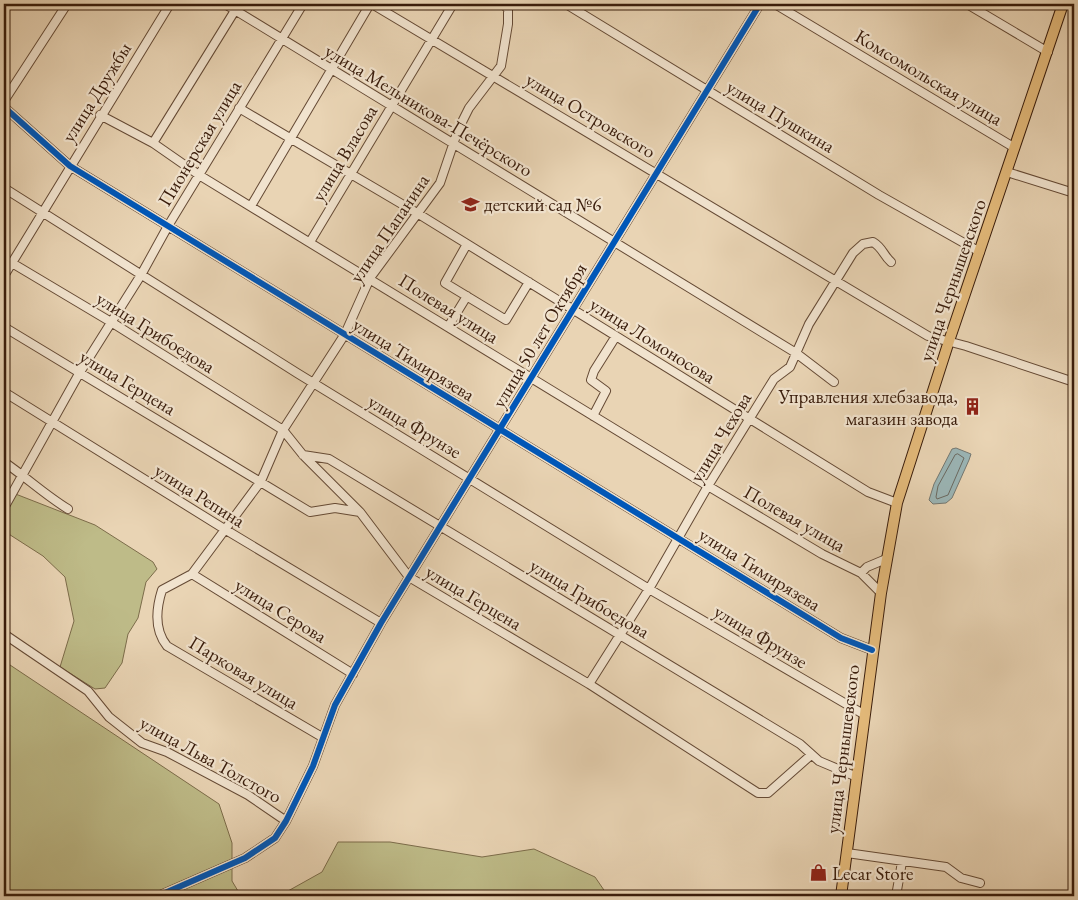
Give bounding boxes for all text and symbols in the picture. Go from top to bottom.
street label: Комсомольская улица [850,23,1008,132]
street label: улица Дружбы [56,37,137,147]
street label: улица Мельникова-Печёрского [320,38,537,183]
street label: улица Островского [521,67,660,164]
street label: улица Пушкина [722,74,840,159]
street label: Пионерская улица [152,75,247,211]
street label: улица Власова [306,100,383,206]
street label: улица Папанина [344,169,435,288]
place label: детский сад №6 [484,192,601,217]
school or university icon: детский сад №6 [460,194,480,214]
street label: улица Чернышевского [913,196,992,365]
street label: улица 50 лет Октября [486,258,593,412]
street label: Полевая улица [394,268,504,349]
street label: улица Грибоедова [92,286,220,379]
street label: улица Ломоносова [585,292,721,389]
street label: улица Тимирязева [348,312,480,407]
street label: улица Герцена [75,344,181,421]
place label: Управления хлебзавода, магазин завода [778,384,958,431]
street label: улица Чехова [684,387,757,487]
street label: улица Фрунзе [363,389,466,464]
building icon: Управления хлебзавода, магазин завода [962,397,982,417]
street label: улица Репина [150,458,250,533]
street label: Полевая улица [739,479,851,558]
street label: улица Тимирязева [694,522,826,617]
street label: улица Грибоедова [525,553,655,644]
street label: улица Герцена [421,559,527,636]
street label: улица Серова [230,572,332,649]
street label: улица Фрунзе [709,599,812,674]
street label: Парковая улица [184,630,304,715]
street label: улица Чернышевского [820,663,865,835]
street label: улица Льва Толстого [135,710,286,809]
place label: Lecar Store [832,861,913,886]
shop icon: Lecar Store [808,863,828,883]

